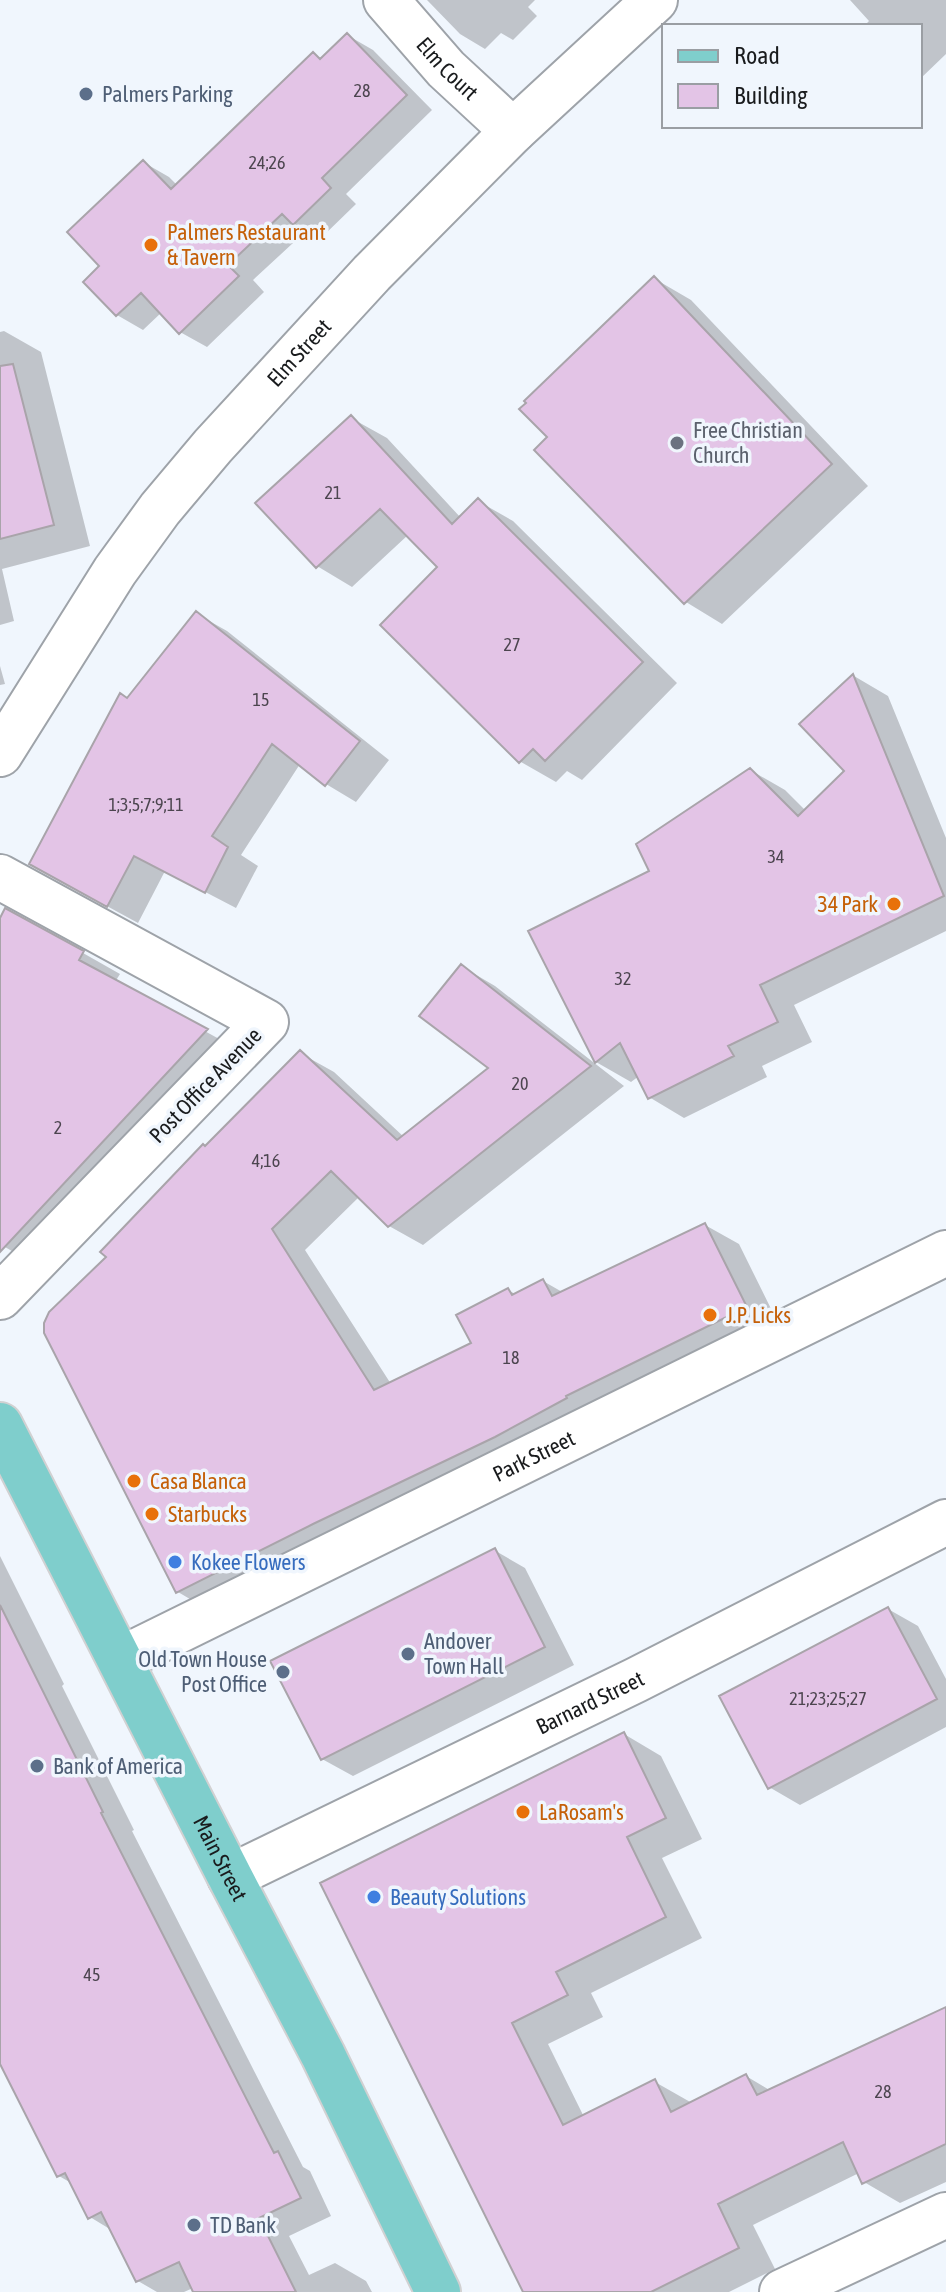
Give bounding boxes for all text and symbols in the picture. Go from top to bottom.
legend [662,24,922,128]
street label: Elm Court [411,32,484,105]
text: Road [734,42,780,69]
house number: 28 [354,80,370,101]
place label: Palmers Parking [102,81,233,107]
text: Building [734,82,808,109]
marker: Palmers Parking [77,85,95,103]
house number: 24;26 [248,152,286,173]
place label: Palmers Restaurant & Tavern [167,219,326,270]
marker: Palmers Restaurant & Tavern [142,236,160,254]
street label: Elm Street [261,313,336,392]
place label: Free Christian Church [693,417,803,468]
marker: Free Christian Church [668,434,686,452]
house number: 21 [325,482,341,503]
house number: 27 [504,634,520,655]
house number: 15 [253,689,269,710]
house number: 1;3;5;7;9;11 [108,794,184,815]
house number: 34 [768,846,784,867]
place label: 34 Park [818,891,878,917]
marker: 34 Park [885,895,903,913]
house number: 32 [615,968,631,989]
street label: Post Office Avenue [144,1022,266,1148]
house number: 20 [512,1073,528,1094]
house number: 2 [54,1117,62,1138]
house number: 4;16 [252,1150,280,1171]
place label: J.P. Licks [726,1302,791,1328]
marker: J.P. Licks [701,1306,719,1324]
house number: 18 [503,1347,519,1368]
street label: Park Street [488,1425,579,1487]
place label: Casa Blanca [150,1468,247,1494]
marker: Casa Blanca [125,1472,143,1490]
place label: Starbucks [168,1501,247,1527]
marker: Starbucks [143,1505,161,1523]
place label: Kokee Flowers [191,1549,306,1575]
marker: Kokee Flowers [166,1553,184,1571]
place label: Andover Town Hall [424,1628,504,1679]
marker: Andover Town Hall [399,1645,417,1663]
place label: Old Town House Post Office [138,1646,267,1697]
marker: Old Town House Post Office [274,1663,292,1681]
street label: Barnard Street [532,1665,648,1739]
house number: 21;23;25;27 [789,1688,867,1709]
place label: Bank of America [53,1753,183,1779]
marker: Bank of America [28,1757,46,1775]
place label: LaRosam's [539,1799,624,1825]
marker: LaRosam's [514,1803,532,1821]
street label: Main Street [188,1811,253,1905]
place label: Beauty Solutions [390,1884,526,1910]
marker: Beauty Solutions [365,1888,383,1906]
house number: 45 [84,1964,100,1985]
house number: 28 [875,2081,891,2102]
place label: TD Bank [210,2212,276,2238]
marker: TD Bank [185,2216,203,2234]

